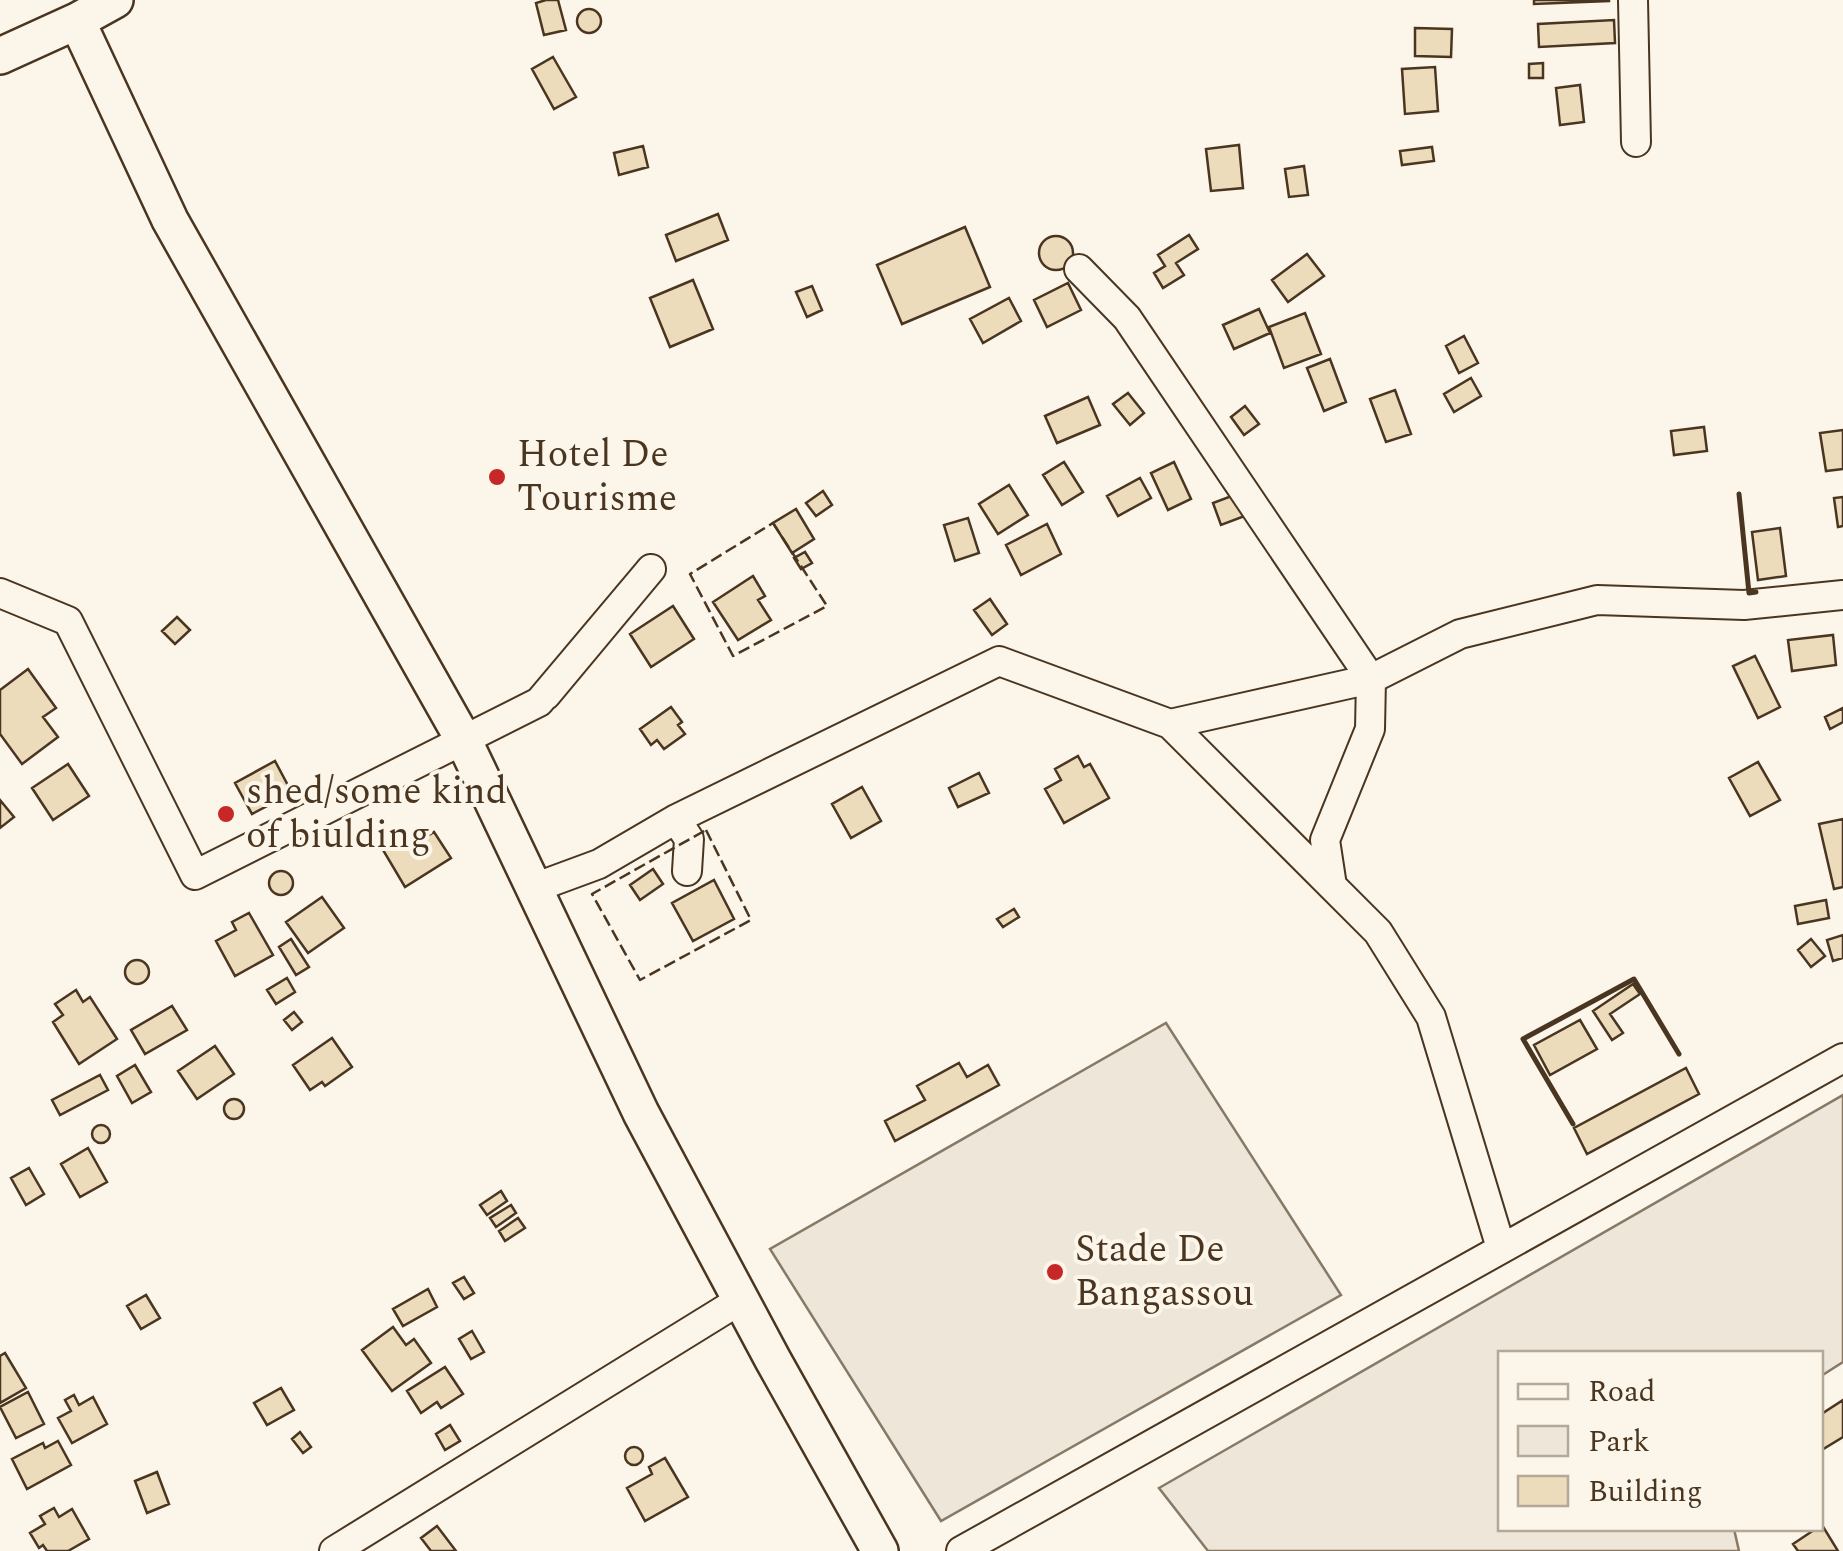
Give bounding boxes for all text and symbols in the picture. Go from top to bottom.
place label: Hotel De Tourisme [517,426,677,528]
marker: Hotel De Tourisme [486,466,508,488]
place label: shed/some kind of biulding [246,763,507,865]
marker: shed/some kind of biulding [215,803,237,825]
place label: Stade De Bangassou [1075,1221,1254,1323]
marker: Stade De Bangassou [1044,1261,1066,1283]
legend [1498,1351,1823,1531]
text: Road [1588,1369,1656,1415]
text: Park [1588,1419,1650,1465]
text: Building [1588,1469,1703,1515]

